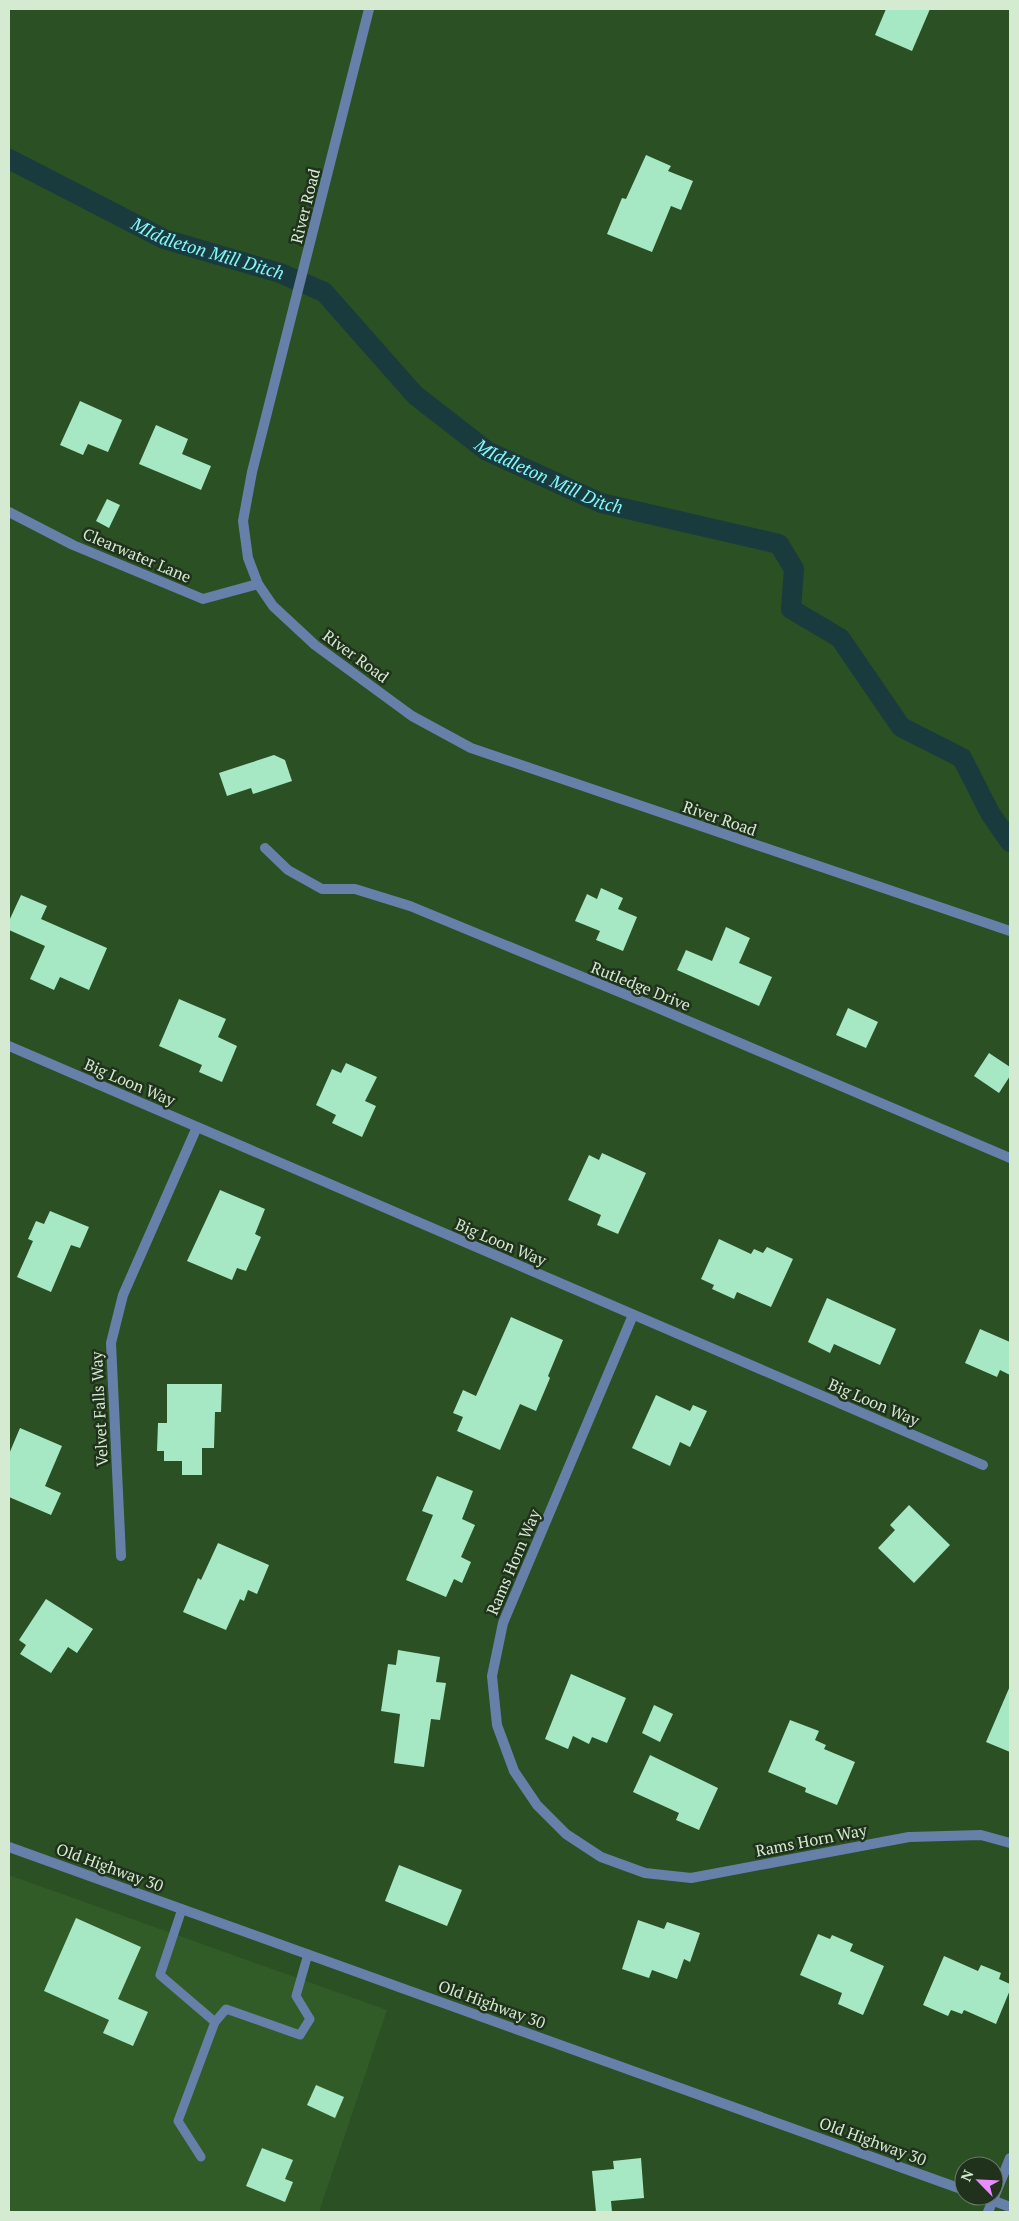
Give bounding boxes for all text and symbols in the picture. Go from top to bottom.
street label: River Road [285,166,325,246]
water label: MIddleton Mill Ditch [127,211,287,285]
water label: MIddleton Mill Ditch [469,432,625,519]
street label: Clearwater Lane [79,522,195,588]
street label: River Road [319,625,394,687]
street label: River Road [680,795,760,841]
street label: Rutledge Drive [588,956,694,1016]
street label: Big Loon Way [81,1053,180,1111]
street label: Big Loon Way [452,1213,551,1271]
street label: Velvet Falls Way [85,1350,113,1467]
street label: Big Loon Way [825,1373,924,1431]
street label: Rams Horn Way [481,1505,546,1618]
street label: Rams Horn Way [753,1818,869,1862]
street label: Old Highway 30 [53,1837,167,1897]
street label: Old Highway 30 [435,1974,549,2034]
street label: Old Highway 30 [816,2111,930,2171]
north arrow [954,2156,1004,2206]
text: N [956,2166,978,2184]

